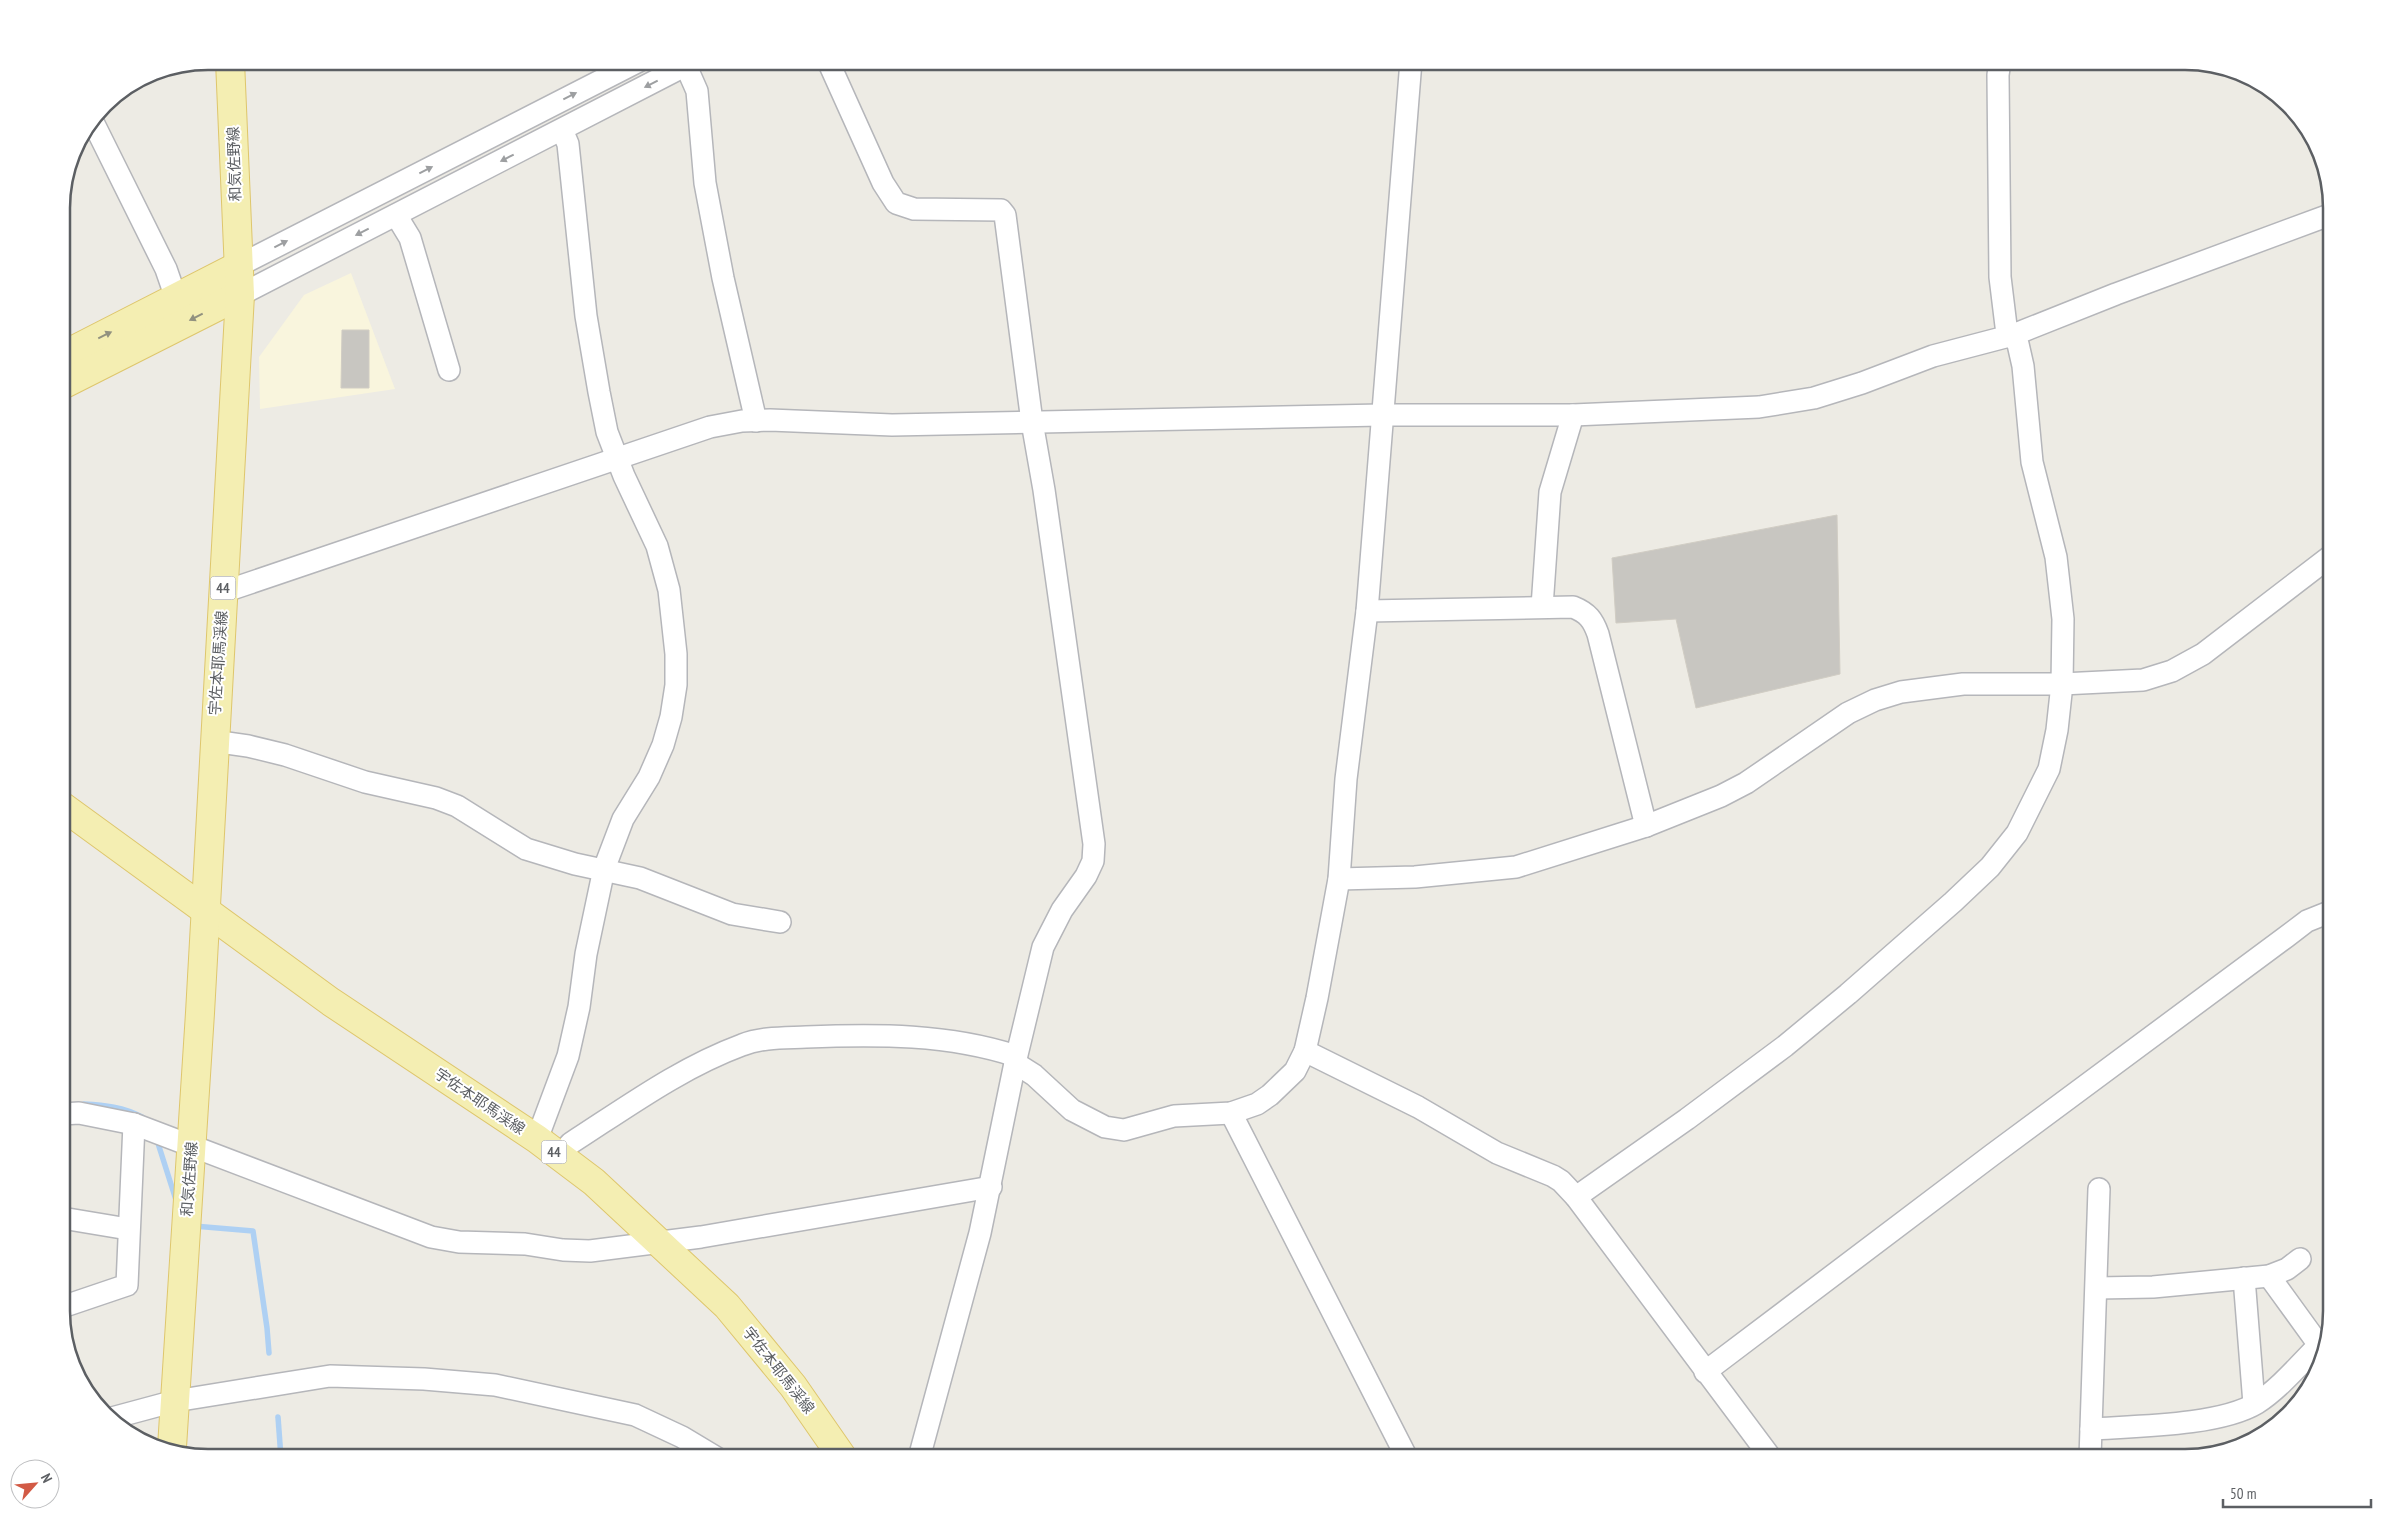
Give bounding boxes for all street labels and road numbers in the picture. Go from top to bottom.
street label: 和気佐野線 [223,126,245,202]
road number: 44 [210,576,236,600]
street label: 宇佐本耶馬渓線 [205,610,231,716]
street label: 宇佐本耶馬渓線 [431,1064,529,1138]
road number: 44 [542,1140,566,1164]
street label: 和気佐野線 [177,1141,201,1217]
street label: 宇佐本耶馬渓線 [739,1323,819,1417]

